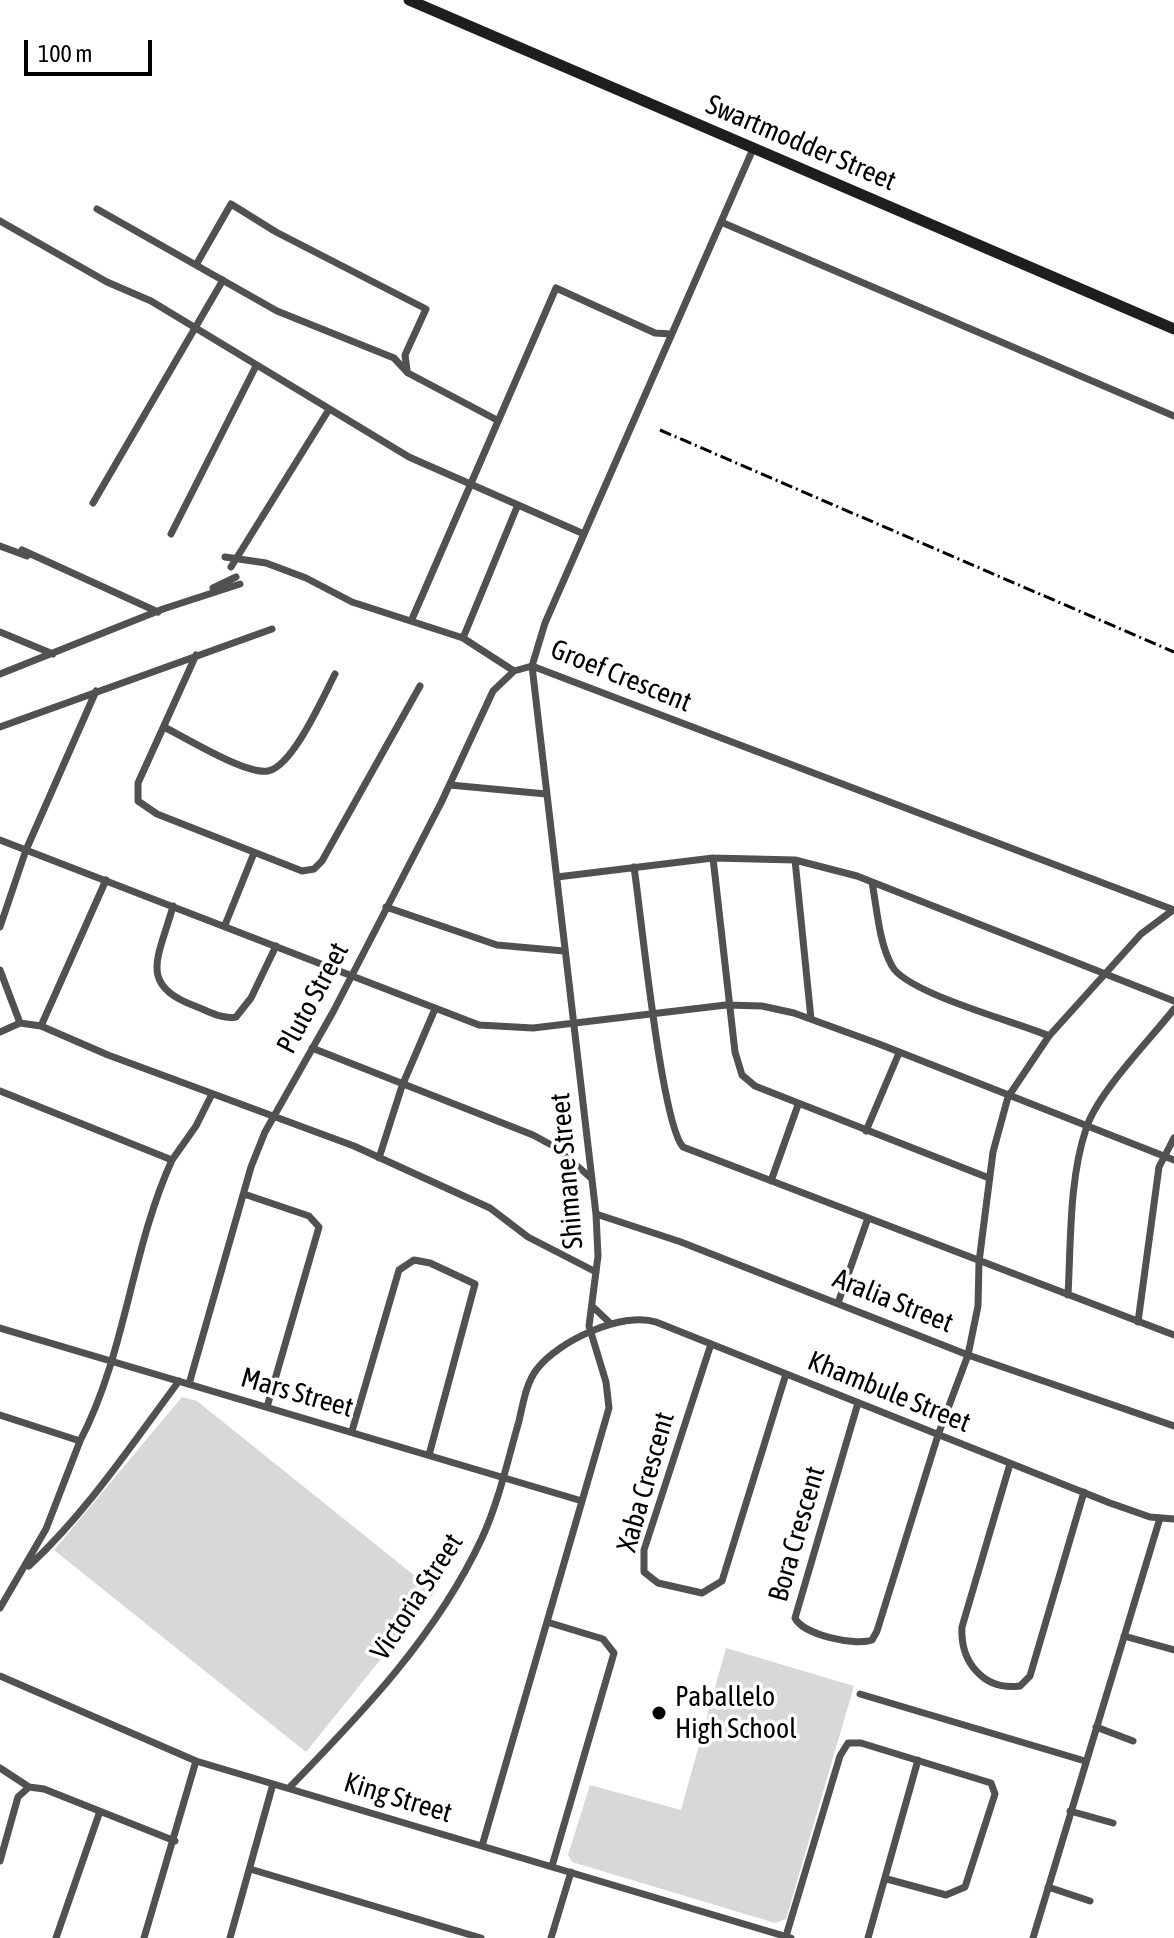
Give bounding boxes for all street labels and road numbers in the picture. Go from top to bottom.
street label: Swartmodder Street [701,88,901,198]
street label: Groef Crescent [546,633,696,719]
street label: Pluto Street [270,937,356,1059]
street label: Shimane Street [543,1092,591,1250]
street label: Aralia Street [828,1262,958,1340]
street label: Khambule Street [803,1344,975,1440]
street label: Mars Street [237,1361,357,1425]
street label: Xaba Crescent [610,1408,682,1556]
street label: Bora Crescent [762,1462,832,1606]
street label: Victoria Street [364,1527,470,1667]
street label: King Street [340,1766,456,1830]

